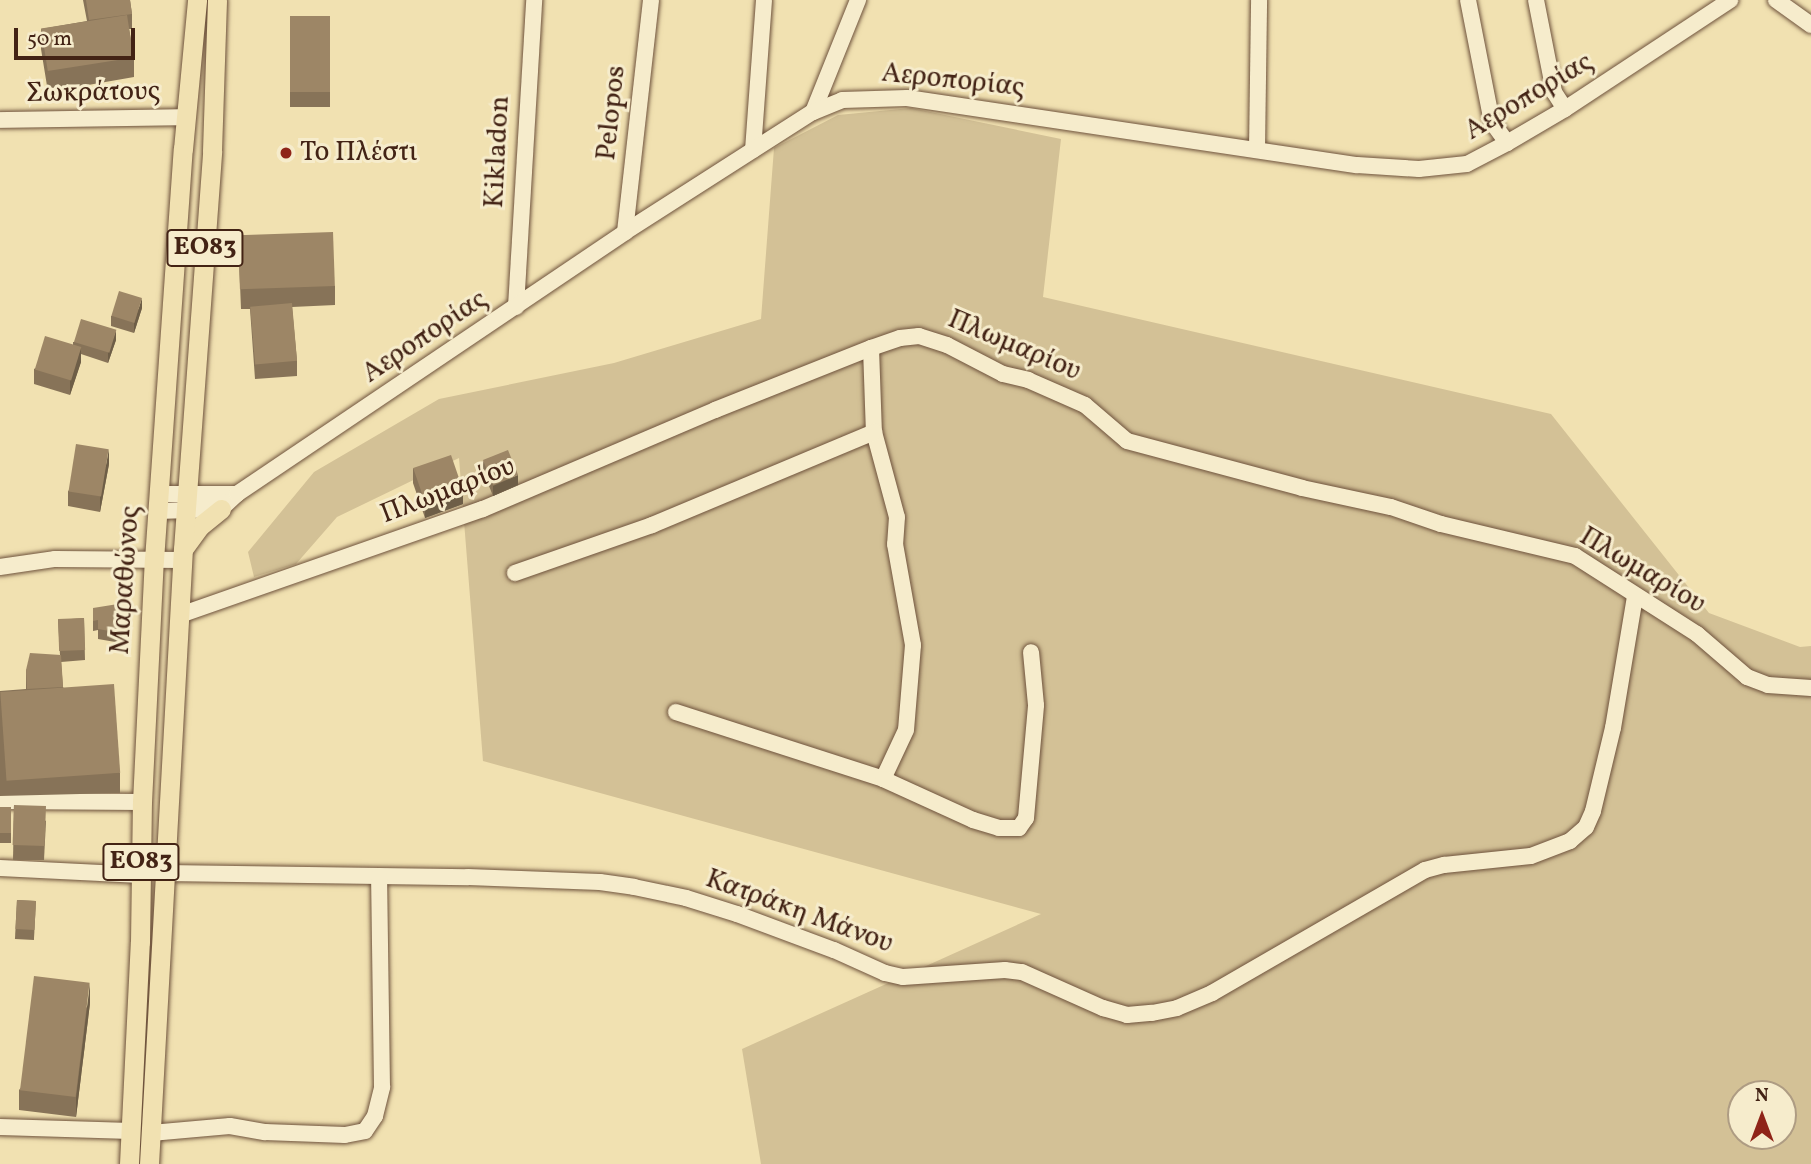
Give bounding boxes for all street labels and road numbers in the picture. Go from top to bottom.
street label: Αεροπορίας [1459,46,1599,148]
street label: Αεροπορίας [880,57,1026,105]
street label: Pelopos [590,64,634,162]
street label: Σωκράτους [26,75,160,111]
street label: Kikladon [478,95,518,209]
road number: ΕΟ83 [165,226,245,270]
street label: Αεροπορίας [356,283,494,391]
street label: Πλωμαρίου [943,303,1085,389]
street label: Πλωμαρίου [376,450,520,532]
street label: Μαραθώνος [104,504,148,656]
street label: Πλωμαρίου [1573,520,1711,622]
road number: ΕΟ83 [101,840,181,884]
street label: Κατράκη Μάνου [701,863,897,961]

